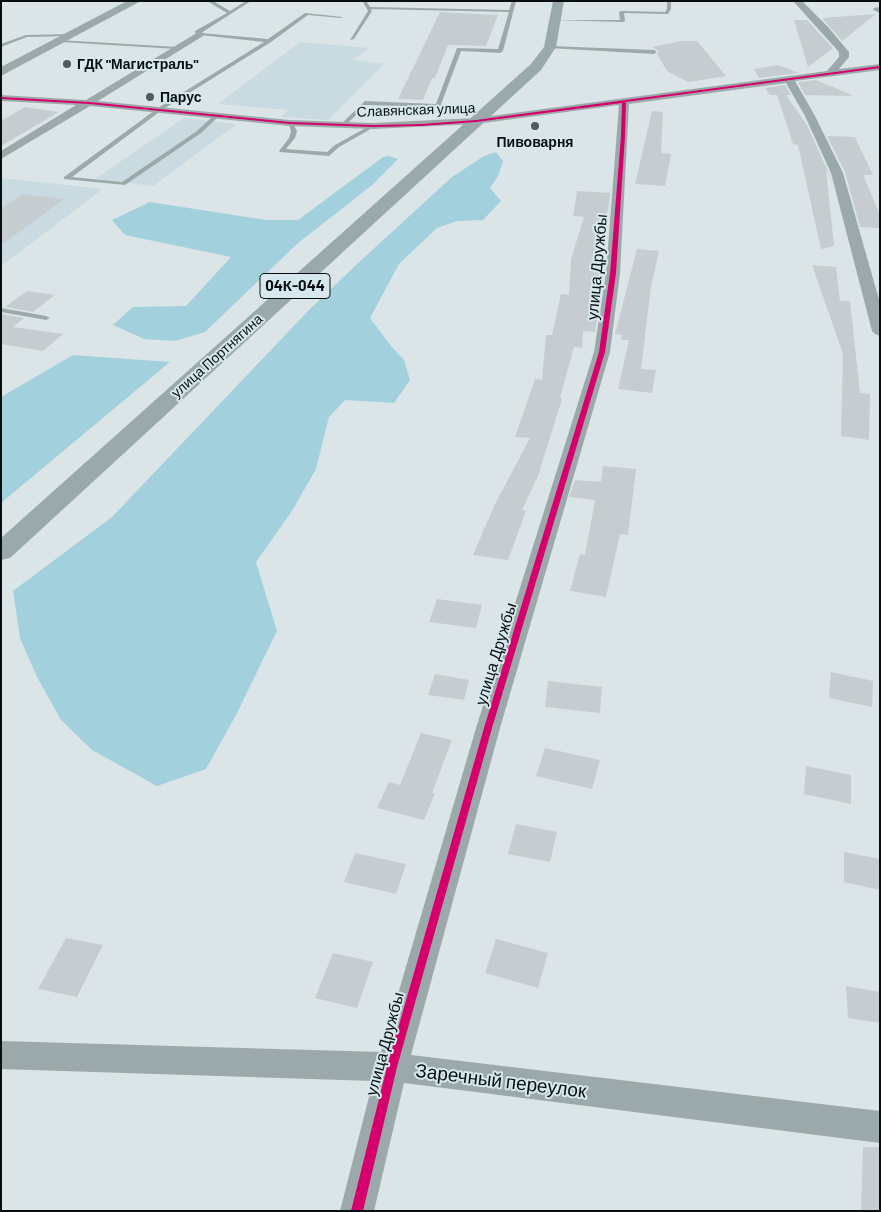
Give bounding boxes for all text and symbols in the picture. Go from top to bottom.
place label: ГДК "Магистраль" [77,56,198,72]
marker: ГДК "Магистраль" [61,58,73,70]
place label: Парус [160,89,201,105]
marker: Парус [144,91,156,103]
street label: Славянская улица [356,100,476,120]
marker: Пивоварня [529,120,541,132]
place label: Пивоварня [496,134,574,150]
street label: улица Дружбы [583,213,611,321]
road number: 04К-044 [260,274,330,298]
street label: улица Портнягина [168,311,266,401]
street label: улица Дружбы [471,600,521,708]
street label: улица Дружбы [362,990,408,1098]
street label: Заречный переулок [414,1059,588,1103]

